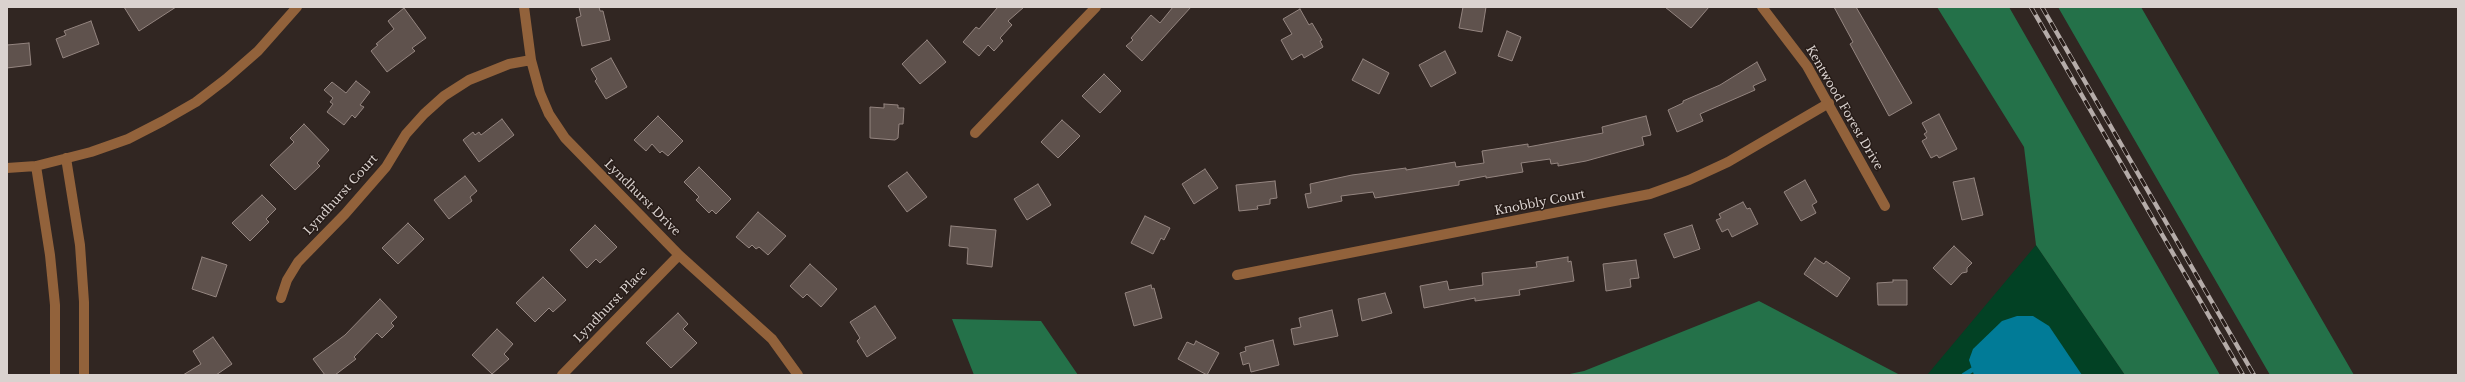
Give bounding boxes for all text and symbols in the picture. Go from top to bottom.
street label: Kentwood Forest Drive [1802,43,1886,173]
street label: Lyndhurst Court [301,152,381,238]
street label: Lyndhurst Drive [601,157,683,239]
street label: Knobbly Court [1494,187,1586,219]
street label: Lyndhurst Place [571,264,651,346]

